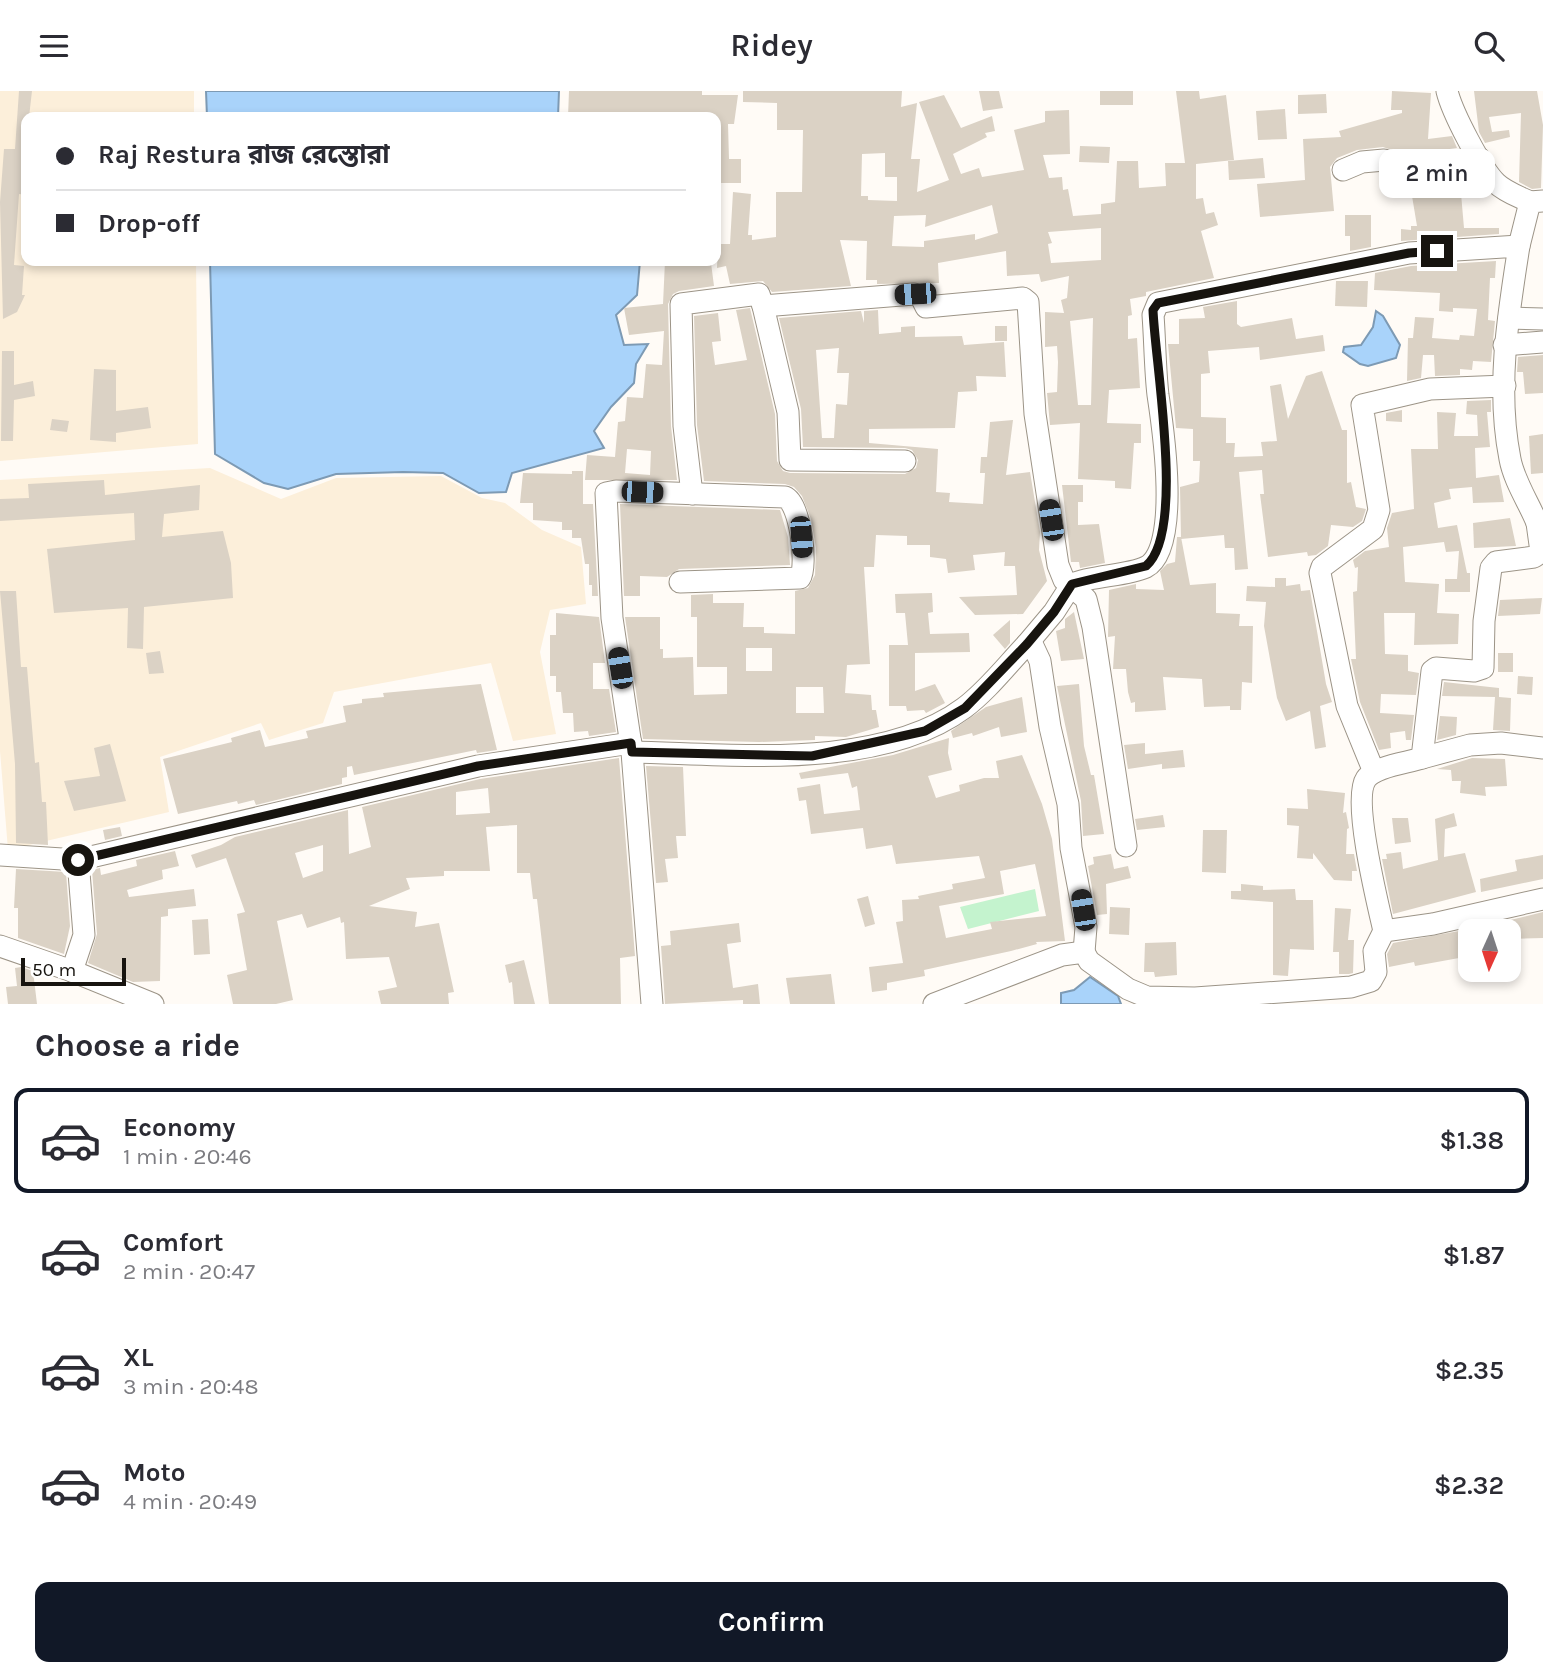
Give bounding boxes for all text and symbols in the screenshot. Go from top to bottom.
icon: menu [35,27,73,65]
text: Ridey [730,27,813,64]
icon: search [1470,27,1508,65]
text: Raj Restura রাজ রেস্তোরা [98,139,390,170]
callout: 2 min [1379,149,1495,199]
text: 2 min [1406,160,1468,187]
text: Drop-off [98,208,200,239]
route end [1421,235,1453,267]
car [894,282,937,306]
car [621,481,664,503]
car [1038,498,1065,542]
car [790,515,813,559]
car [607,646,634,690]
route start [62,844,94,876]
car [1070,888,1097,932]
north arrow [1458,919,1521,982]
map controls [1458,919,1521,982]
scale bar [21,955,126,987]
text: 50 m [32,959,76,981]
text: Choose a ride [35,1027,240,1064]
icon: car [39,1109,102,1172]
text: Economy [123,1112,235,1143]
text: $1.38 [1440,1125,1504,1156]
text: 1 min · 20:46 [123,1143,252,1170]
icon: car [39,1224,102,1287]
text: Comfort [123,1227,224,1258]
text: $1.87 [1443,1240,1504,1271]
text: 2 min · 20:47 [123,1258,255,1285]
icon: car [39,1339,102,1402]
text: XL [123,1342,154,1373]
text: $2.35 [1435,1355,1504,1386]
text: 3 min · 20:48 [123,1373,259,1400]
icon: car [39,1454,102,1517]
text: Moto [123,1457,185,1488]
text: $2.32 [1434,1470,1504,1501]
text: 4 min · 20:49 [123,1488,257,1515]
button: Confirm [35,1582,1508,1662]

